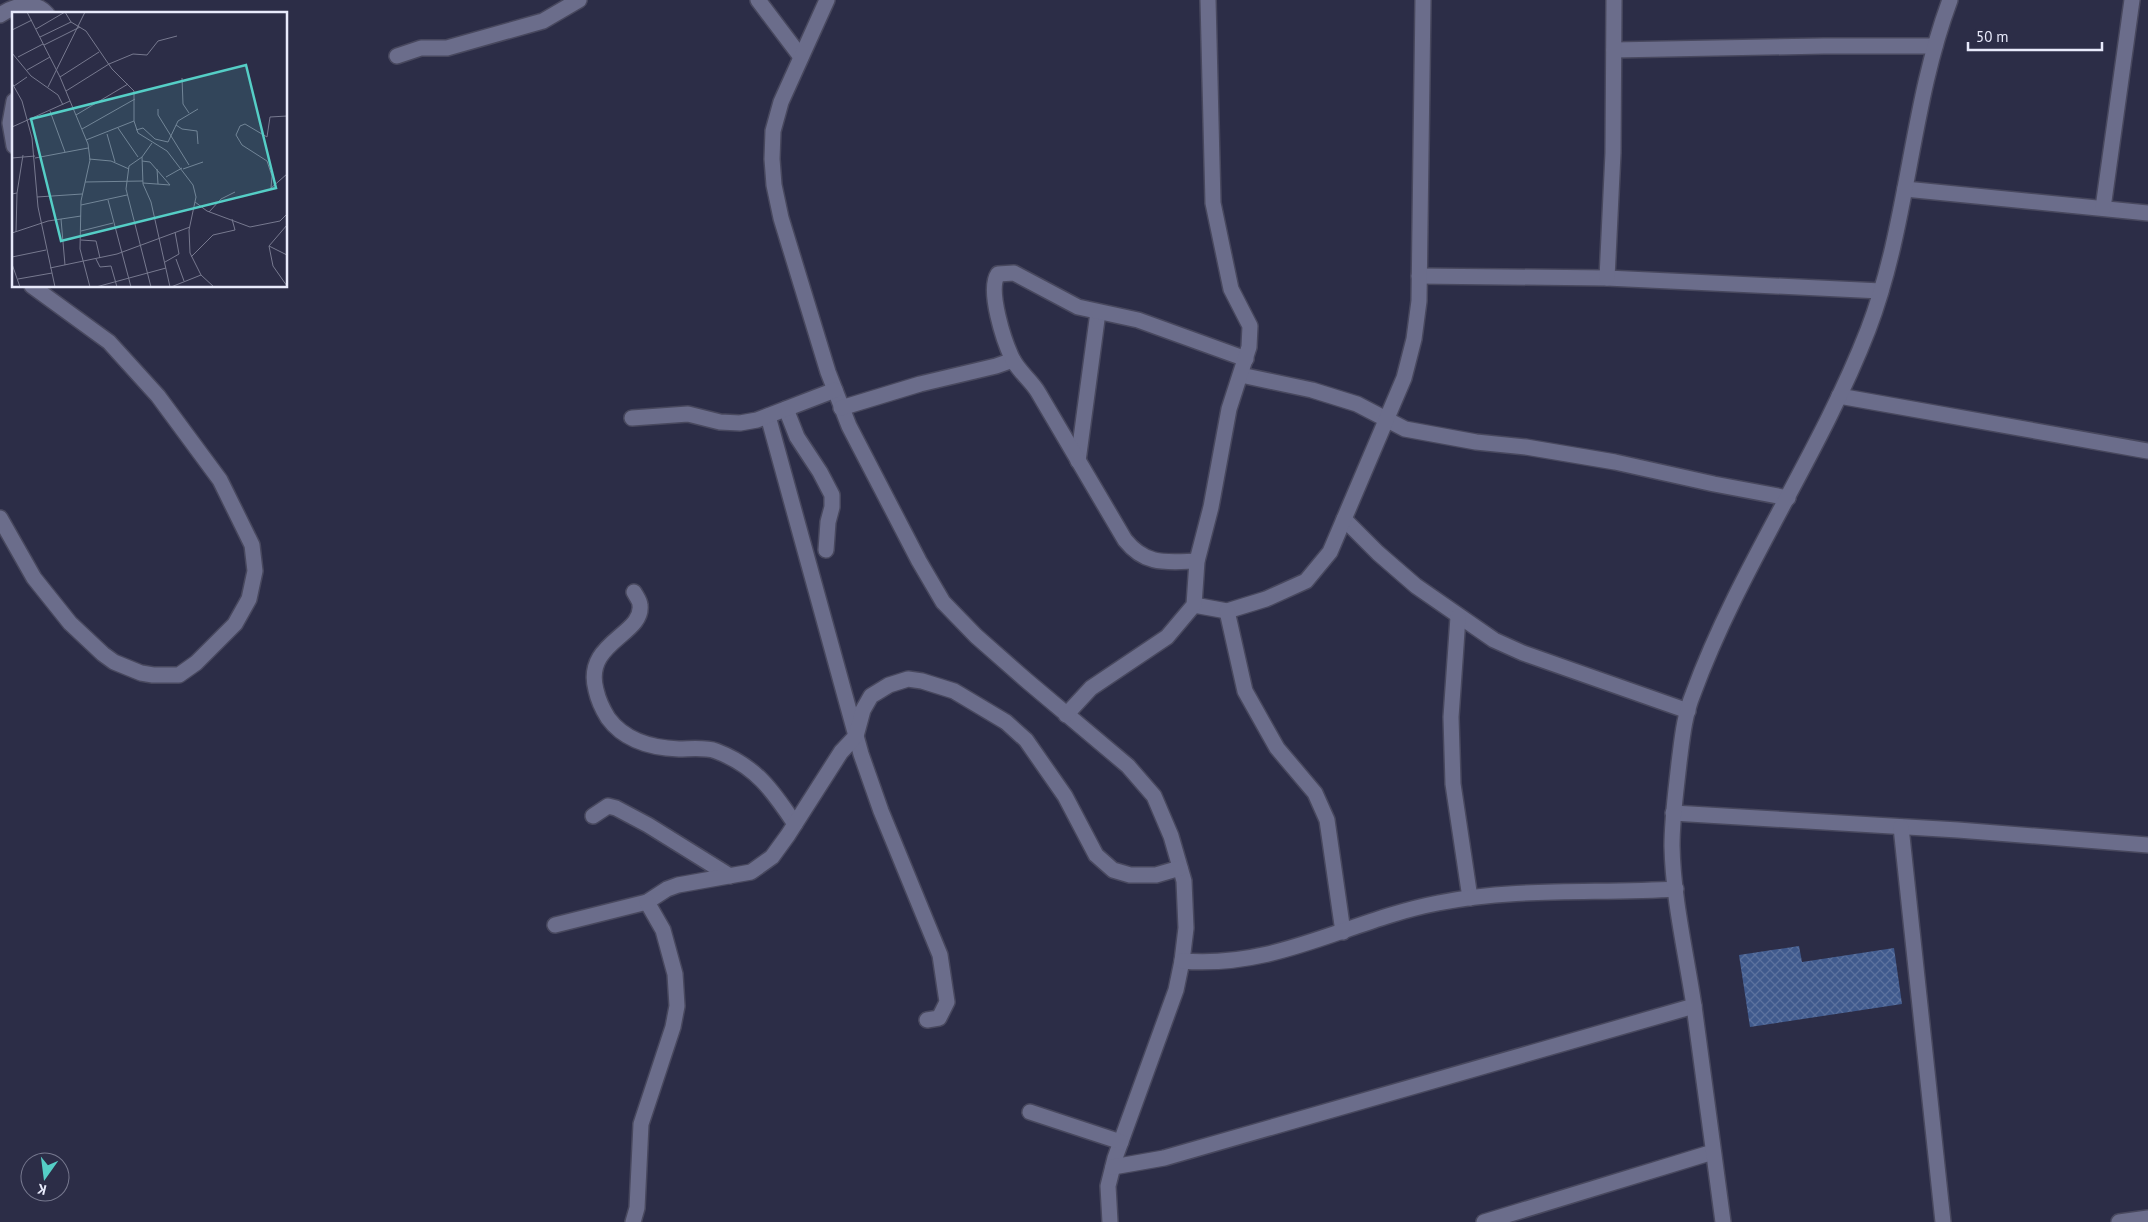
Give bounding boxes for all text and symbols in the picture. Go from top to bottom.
inset map [12,12,288,288]
scale bar [1968,20,2102,52]
text: 50 m [1976,27,2009,46]
north arrow [20,1152,70,1202]
text: K [35,1180,48,1199]

